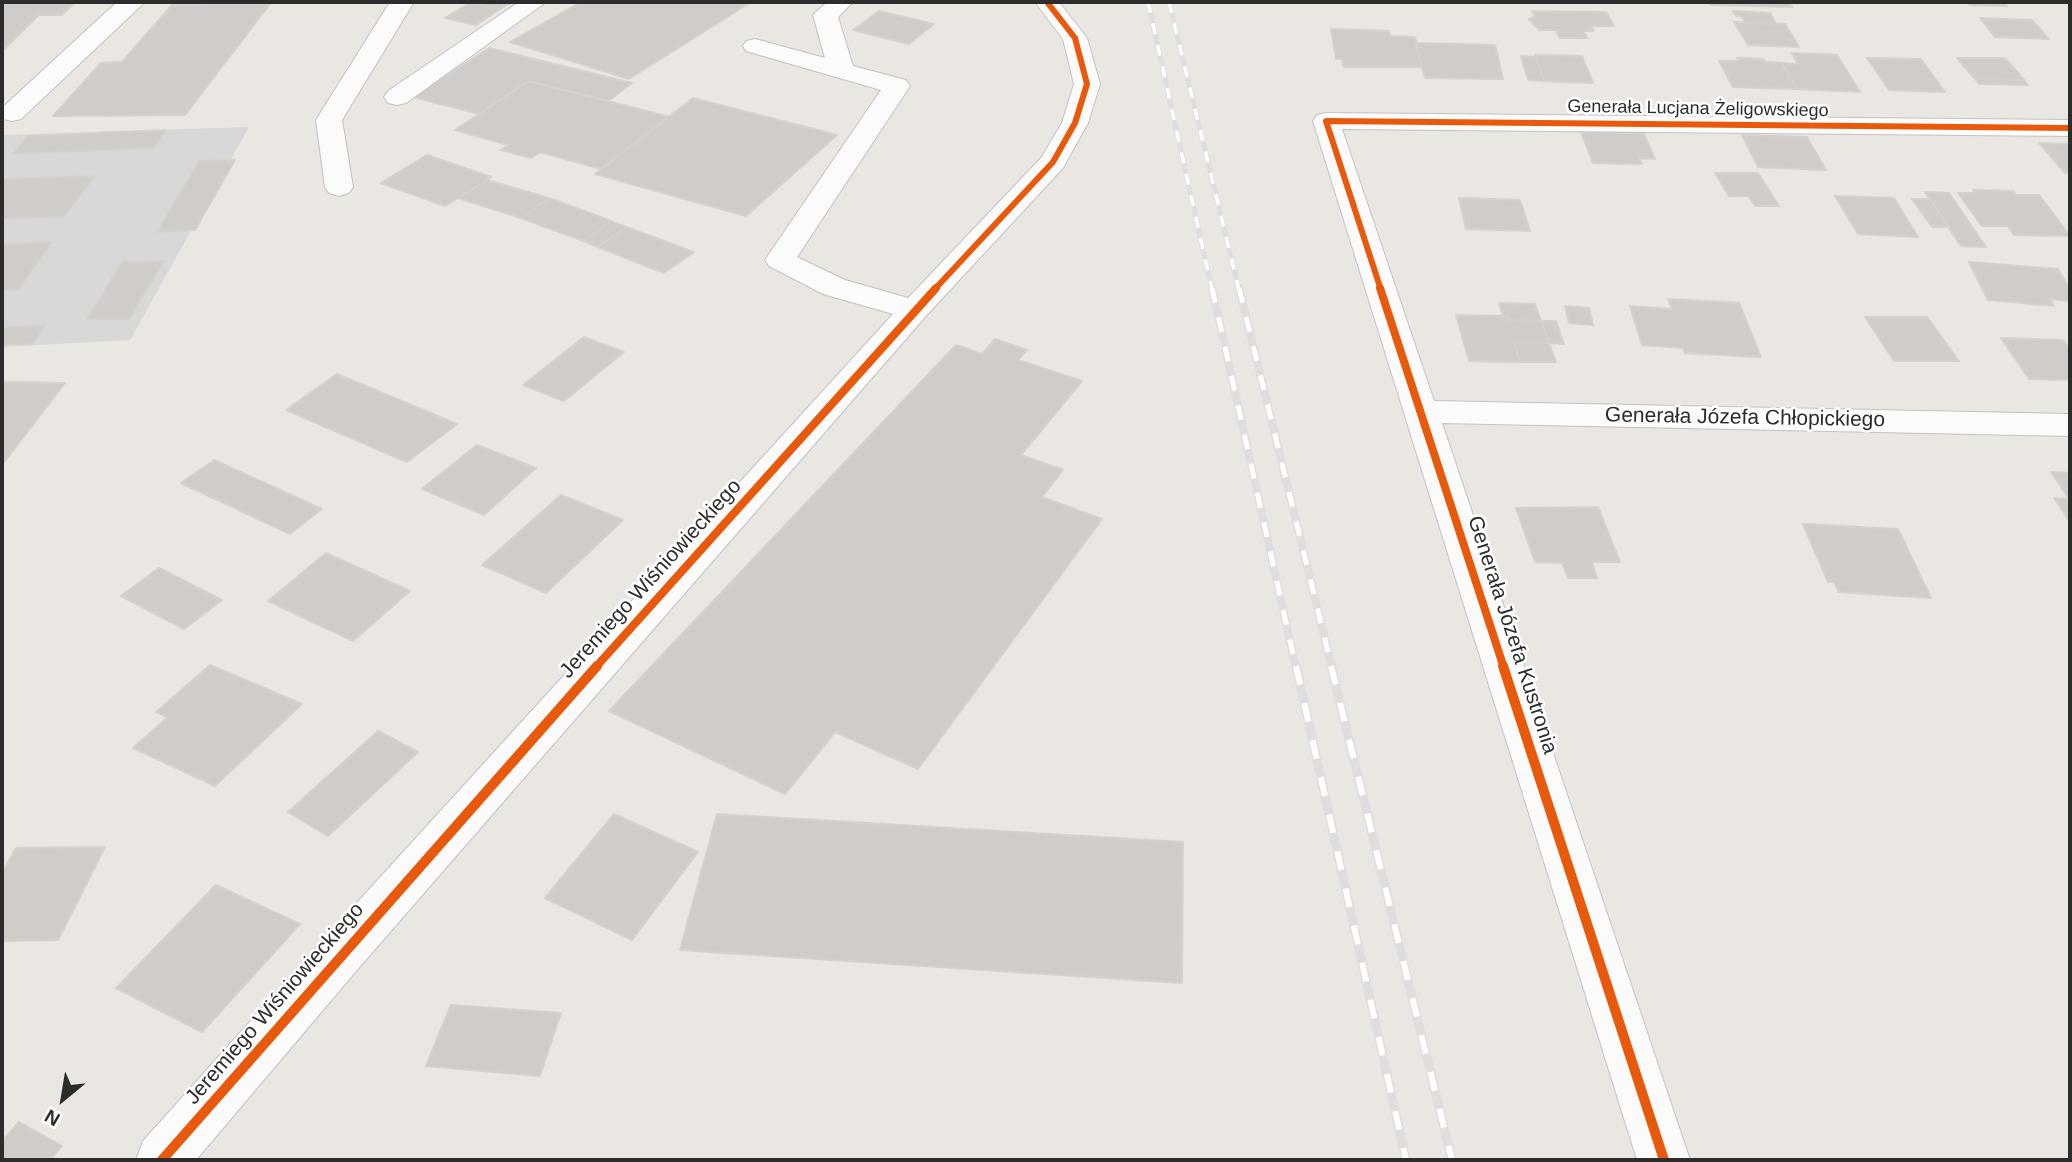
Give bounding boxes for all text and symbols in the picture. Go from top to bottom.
street label: Generała Lucjana Żeligowskiego [1567,96,1829,122]
street label: Generała Józefa Chłopickiego [1605,403,1885,433]
street label: Jeremiego Wiśniowieckiego [555,474,747,684]
street label: Generała Józefa Kustronia [1462,513,1562,757]
street label: Jeremiego Wiśniowieckiego [180,898,370,1110]
north arrow [28,1064,98,1134]
text: N [41,1105,63,1130]

